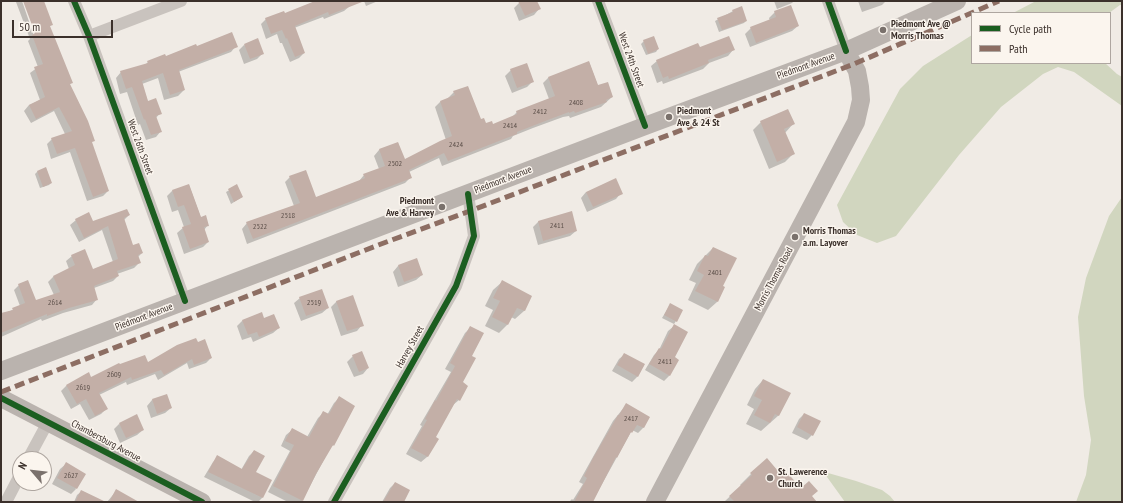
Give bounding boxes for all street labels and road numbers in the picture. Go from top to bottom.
street label: West 24th Street [615,31,647,89]
street label: Piedmont Avenue [776,50,836,82]
street label: West 26th Street [124,118,156,176]
street label: Piedmont Avenue [473,164,533,196]
street label: Morris Thomas Road [752,245,796,313]
street label: Piedmont Avenue [114,301,174,333]
street label: Harvey Street [393,324,427,370]
street label: Chambersburg Avenue [69,418,143,464]

